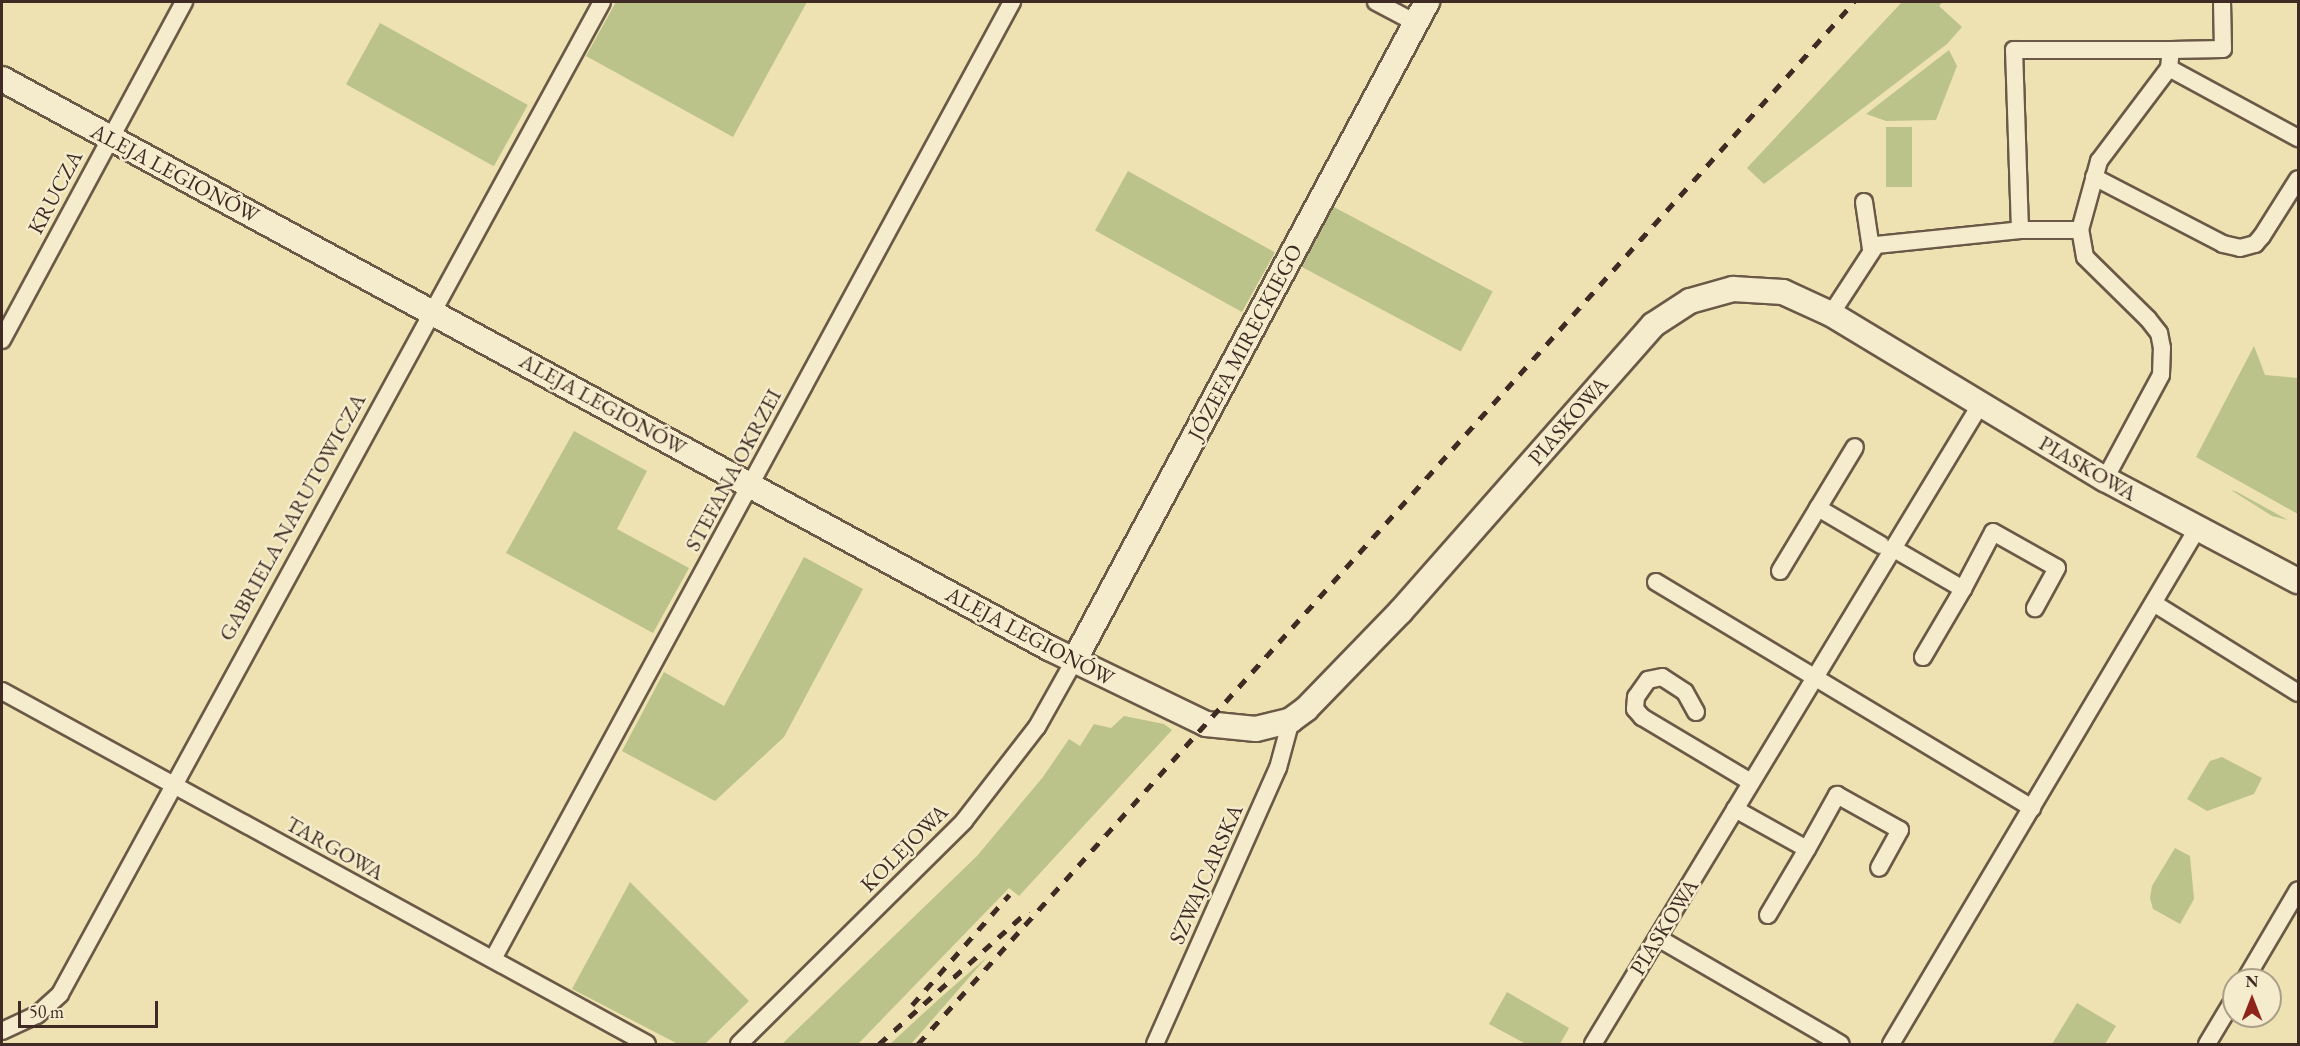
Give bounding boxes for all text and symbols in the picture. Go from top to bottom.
street label: ALEJA LEGIONÓW [86,118,264,228]
street label: KRUCZA [22,146,88,238]
street label: JÓZEFA MIRECKIEGO [1182,240,1308,444]
street label: ALEJA LEGIONÓW [515,347,691,461]
street label: PIASKOWA [1522,371,1614,471]
street label: STEFANA OKRZEI [679,384,787,556]
street label: GABRIELA NARUTOWICZA [213,389,371,645]
street label: PIASKOWA [2034,429,2142,507]
street label: ALEJA LEGIONÓW [941,581,1119,691]
street label: KOLEJOWA [855,799,953,897]
street label: SZWAJCARSKA [1163,800,1249,948]
street label: TARGOWA [281,810,389,886]
street label: PIASKOWA [1624,874,1704,980]
north arrow [2222,968,2282,1028]
text: N [2246,971,2258,992]
scale bar [21,989,160,1027]
text: 50 m [29,1000,64,1023]

